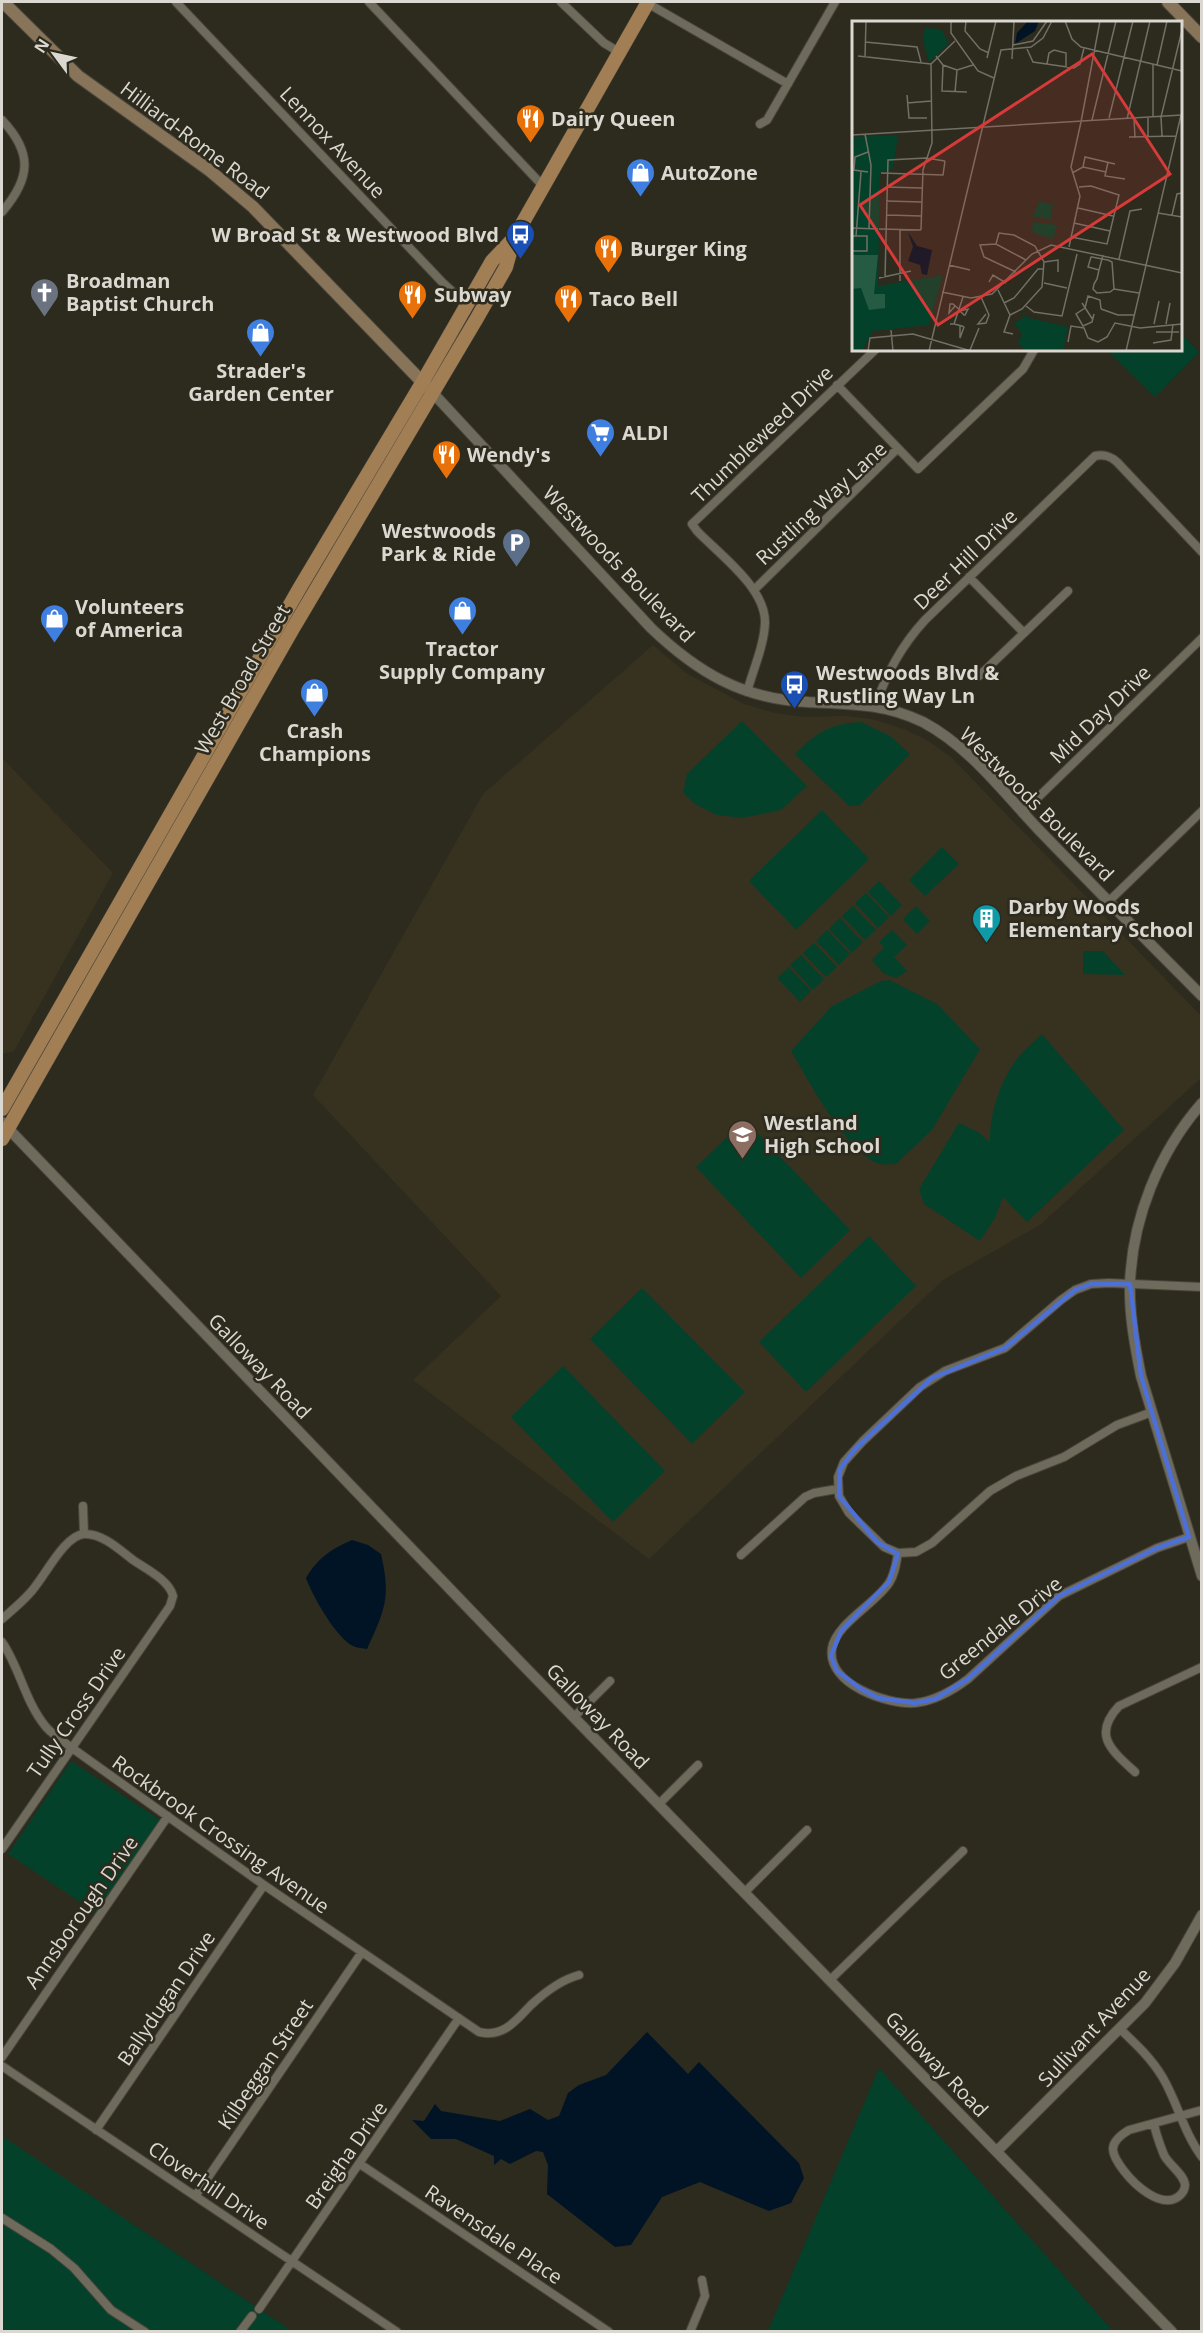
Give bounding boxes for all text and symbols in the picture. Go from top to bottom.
inset map [852,21,1182,351]
north arrow [24,24,84,84]
text: N [29,34,54,57]
street label: Hilliard-Rome Road [115,75,275,205]
street label: Lennox Avenue [274,80,392,204]
restaurant icon: Dairy Queen [514,102,546,144]
place label: Dairy Queen [551,105,675,132]
shop icon: AutoZone [624,156,656,198]
place label: AutoZone [661,159,758,186]
bus stop icon: W Broad St & Westwood Blvd [504,218,536,260]
place label: W Broad St & Westwood Blvd [211,221,499,248]
restaurant icon: Burger King [593,232,625,274]
place label: Burger King [630,235,748,262]
place label: Broadman Baptist Church [66,267,214,317]
church icon: Broadman Baptist Church [29,276,61,318]
restaurant icon: Subway [397,278,429,320]
place label: Subway [434,281,512,308]
restaurant icon: Taco Bell [552,282,584,324]
place label: Taco Bell [589,285,678,312]
shop icon: Strader's Garden Center [245,316,277,358]
place label: Strader's Garden Center [188,357,334,407]
street label: Thumbleweed Drive [685,359,839,509]
supermarket icon: ALDI [585,416,617,458]
place label: ALDI [622,419,669,446]
street label: Rustling Way Lane [750,435,892,571]
restaurant icon: Wendy's [430,438,462,480]
place label: Wendy's [467,441,551,468]
street label: Westwoods Boulevard [537,480,701,648]
street label: Deer Hill Drive [907,503,1023,615]
place label: Westwoods Park & Ride [381,517,496,567]
parking icon: Westwoods Park & Ride [501,526,533,568]
place label: Volunteers of America [75,593,184,643]
shop icon: Tractor Supply Company [446,594,478,636]
street label: West Broad Street [188,599,296,759]
shop icon: Volunteers of America [38,602,70,644]
place label: Tractor Supply Company [379,635,546,685]
place label: Westwoods Blvd & Rustling Way Ln [816,659,999,709]
street label: Mid Day Drive [1044,659,1156,769]
bus stop icon: Westwoods Blvd & Rustling Way Ln [779,668,811,710]
shop icon: Crash Champions [299,676,331,718]
place label: Crash Champions [259,717,371,767]
street label: Westwoods Boulevard [954,721,1120,887]
place label: Darby Woods Elementary School [1008,893,1193,943]
building icon: Darby Woods Elementary School [971,902,1003,944]
place label: Westland High School [764,1109,880,1159]
school or university icon: Westland High School [727,1118,759,1160]
street label: Galloway Road [203,1307,317,1425]
street label: Greendale Drive [933,1570,1067,1686]
street label: Tully Cross Drive [21,1641,131,1783]
street label: Galloway Road [541,1657,655,1775]
street label: Rockbrook Crossing Avenue [107,1749,335,1919]
street label: Annsborough Drive [18,1830,144,1994]
street label: Ballydugan Drive [111,1925,221,2071]
street label: Sullivant Avenue [1032,1962,1156,2092]
street label: Kilbeggan Street [211,1993,319,2135]
street label: Galloway Road [880,2005,994,2123]
street label: Breigha Drive [299,2096,393,2214]
street label: Cloverhill Drive [143,2134,275,2236]
street label: Ravensdale Place [420,2178,568,2290]

